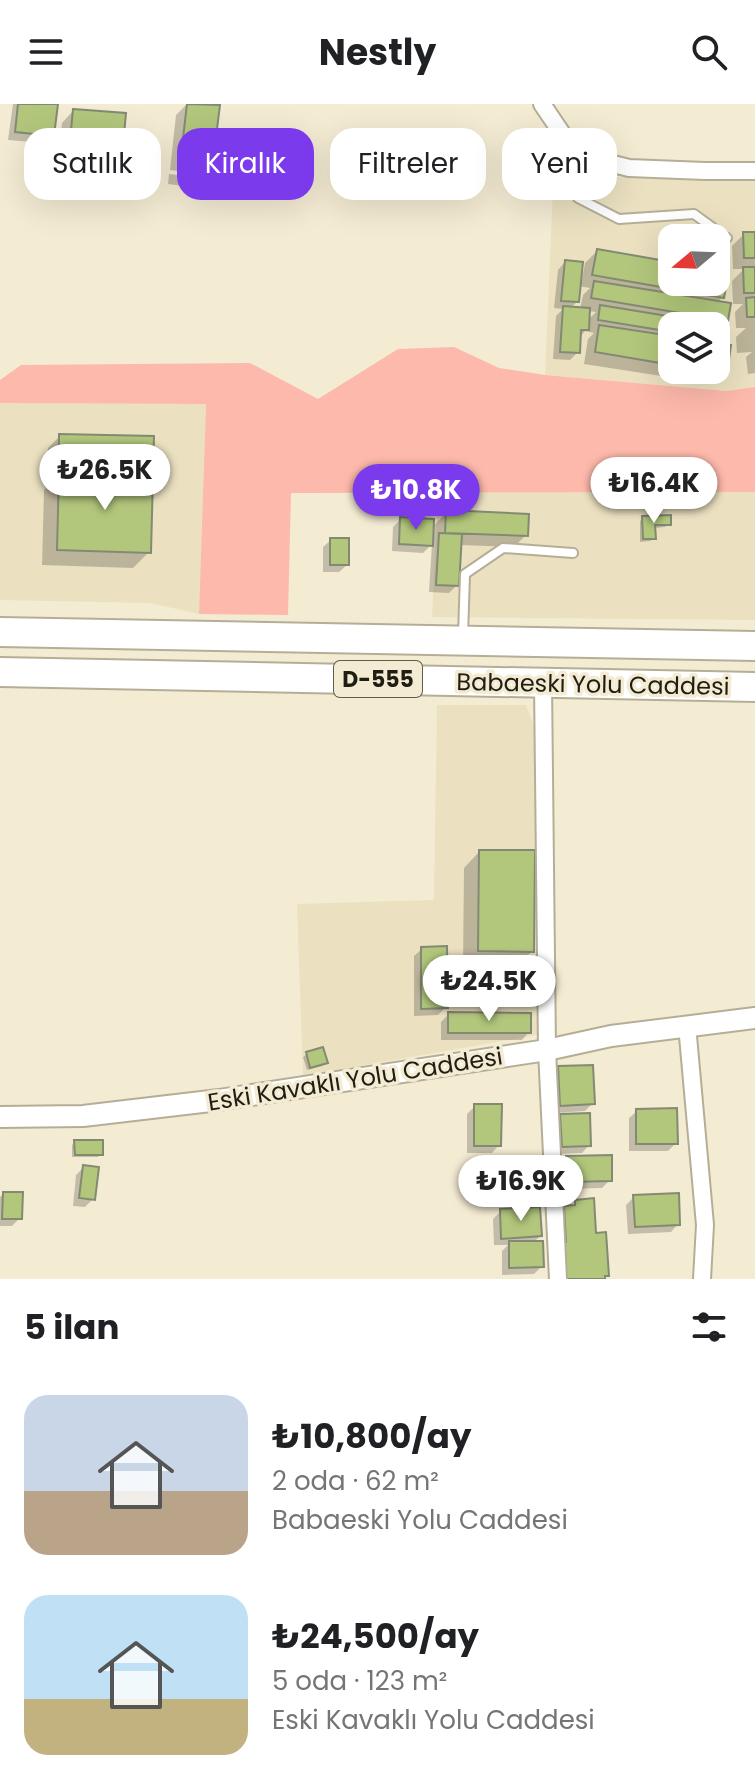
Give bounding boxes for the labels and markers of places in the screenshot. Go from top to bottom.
pin: ₺26.5K [40,444,170,512]
pin: ₺16.4K [589,457,719,525]
pin: ₺10.8K [351,464,481,532]
pin: ₺24.5K [424,955,554,1023]
pin: ₺16.9K [456,1155,586,1223]

